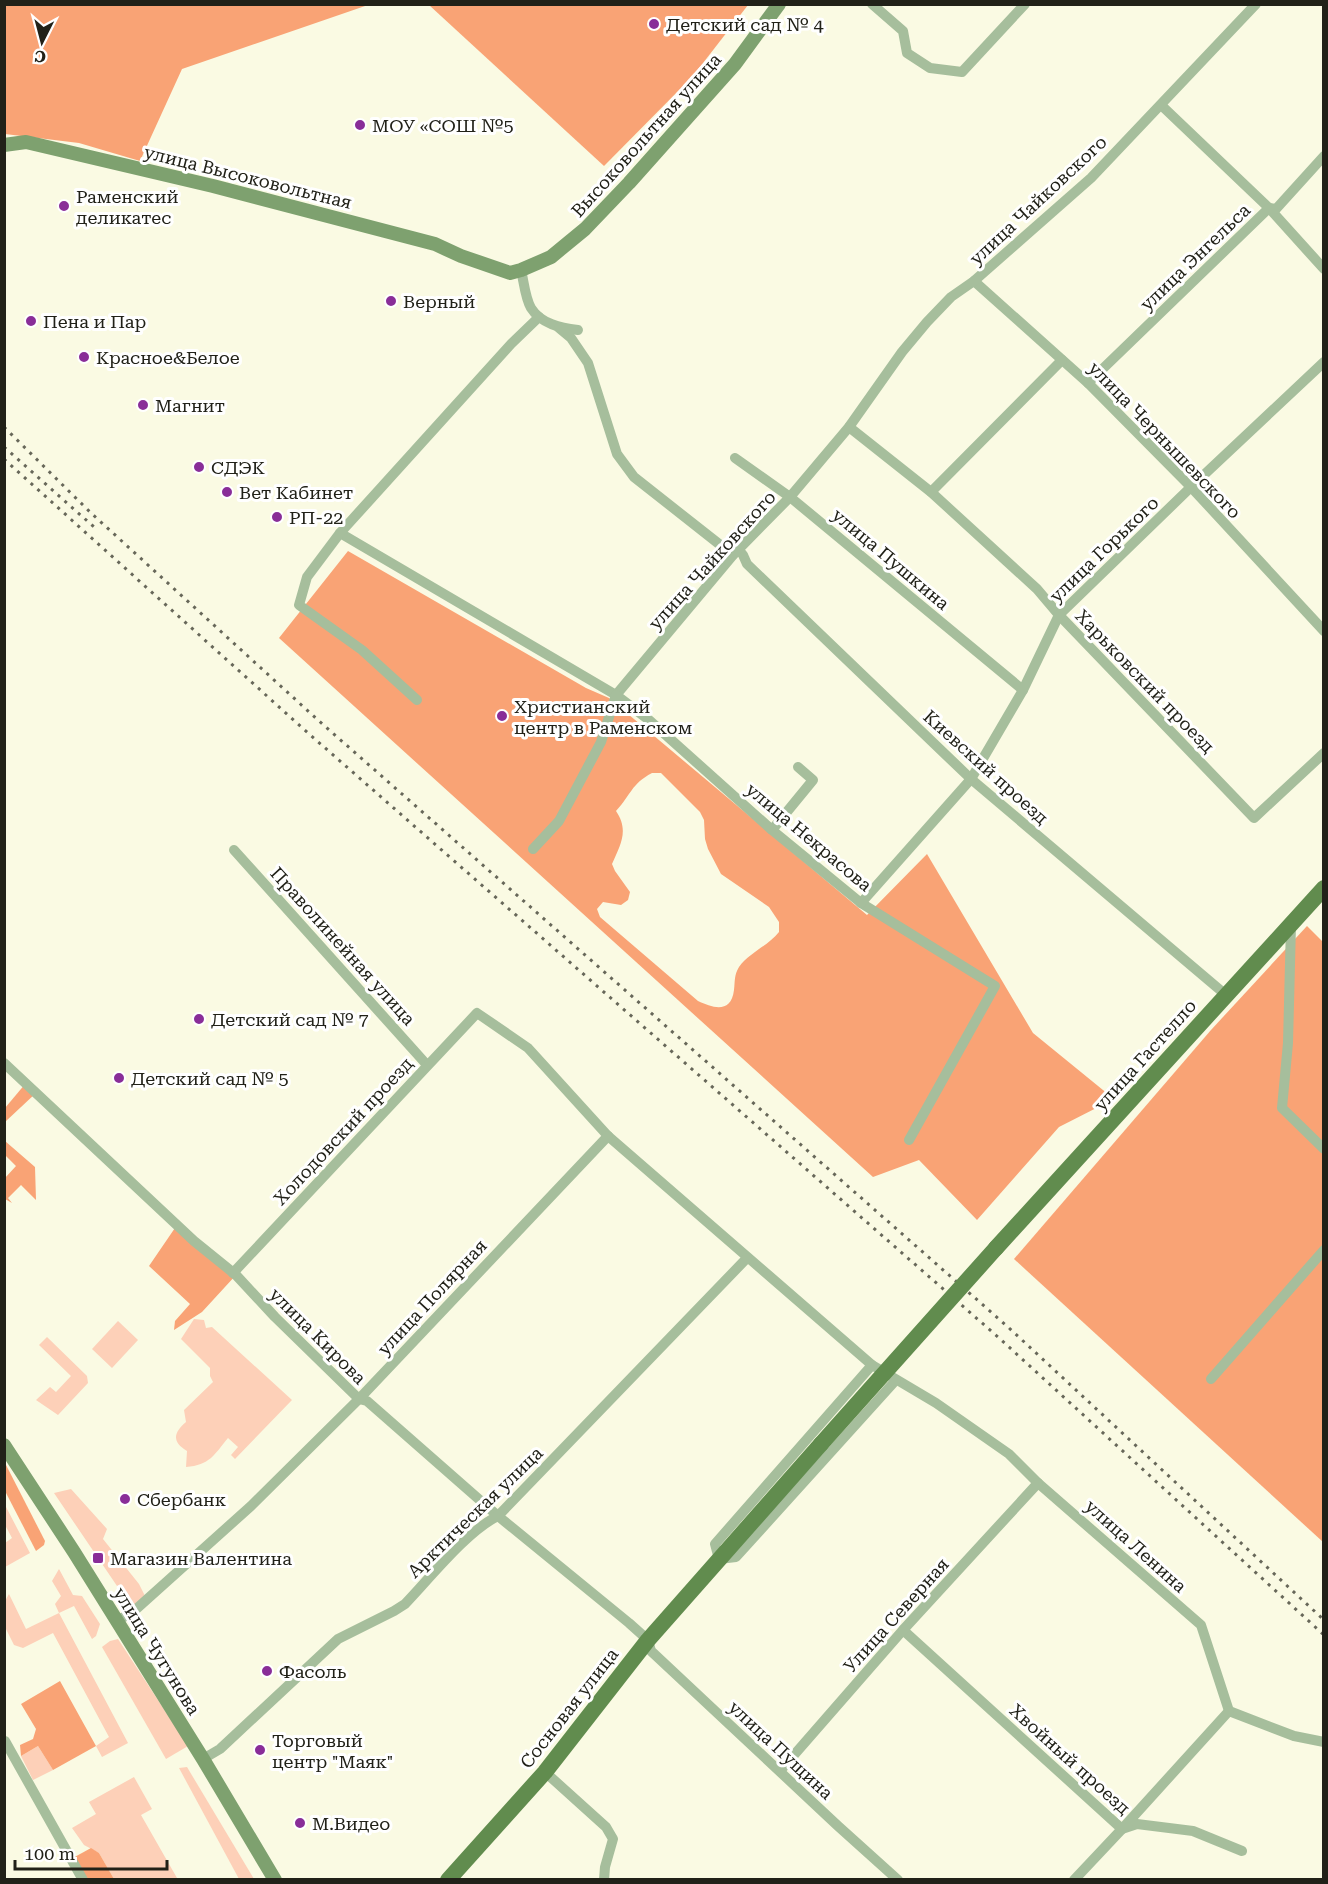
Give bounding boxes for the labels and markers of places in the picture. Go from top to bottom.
place label: Детский сад № 4 [666,14,823,35]
marker: Детский сад № 4 [647,17,661,31]
place label: МОУ «СОШ №5 [372,115,514,136]
marker: МОУ «СОШ №5 [353,118,367,132]
place label: Раменский деликатес [76,186,179,228]
marker: Раменский деликатес [57,199,71,213]
place label: Верный [403,291,475,312]
marker: Верный [384,294,398,308]
place label: Пена и Пар [43,311,146,332]
marker: Пена и Пар [24,314,38,328]
place label: Красное&Белое [96,347,240,368]
marker: Красное&Белое [77,350,91,364]
place label: Магнит [155,395,225,416]
marker: Магнит [136,398,150,412]
place label: СДЭК [211,457,265,478]
marker: СДЭК [192,460,206,474]
place label: Вет Кабинет [239,482,353,503]
marker: Вет Кабинет [220,485,234,499]
place label: РП-22 [289,507,343,528]
marker: РП-22 [270,510,284,524]
place label: Христианский центр в Раменском [514,696,692,738]
marker: Христианский центр в Раменском [495,709,509,723]
place label: Детский сад № 7 [211,1009,368,1030]
marker: Детский сад № 7 [192,1012,206,1026]
place label: Детский сад № 5 [131,1068,288,1089]
marker: Детский сад № 5 [112,1071,126,1085]
place label: Сбербанк [137,1489,226,1510]
marker: Сбербанк [118,1492,132,1506]
place label: Магазин Валентина [110,1548,292,1569]
marker: Магазин Валентина [91,1551,105,1565]
place label: Фасоль [279,1661,347,1682]
marker: Фасоль [260,1664,274,1678]
place label: Торговый центр "Маяк" [272,1730,393,1772]
marker: Торговый центр "Маяк" [253,1743,267,1757]
place label: М.Видео [312,1813,390,1834]
marker: М.Видео [293,1816,307,1830]

